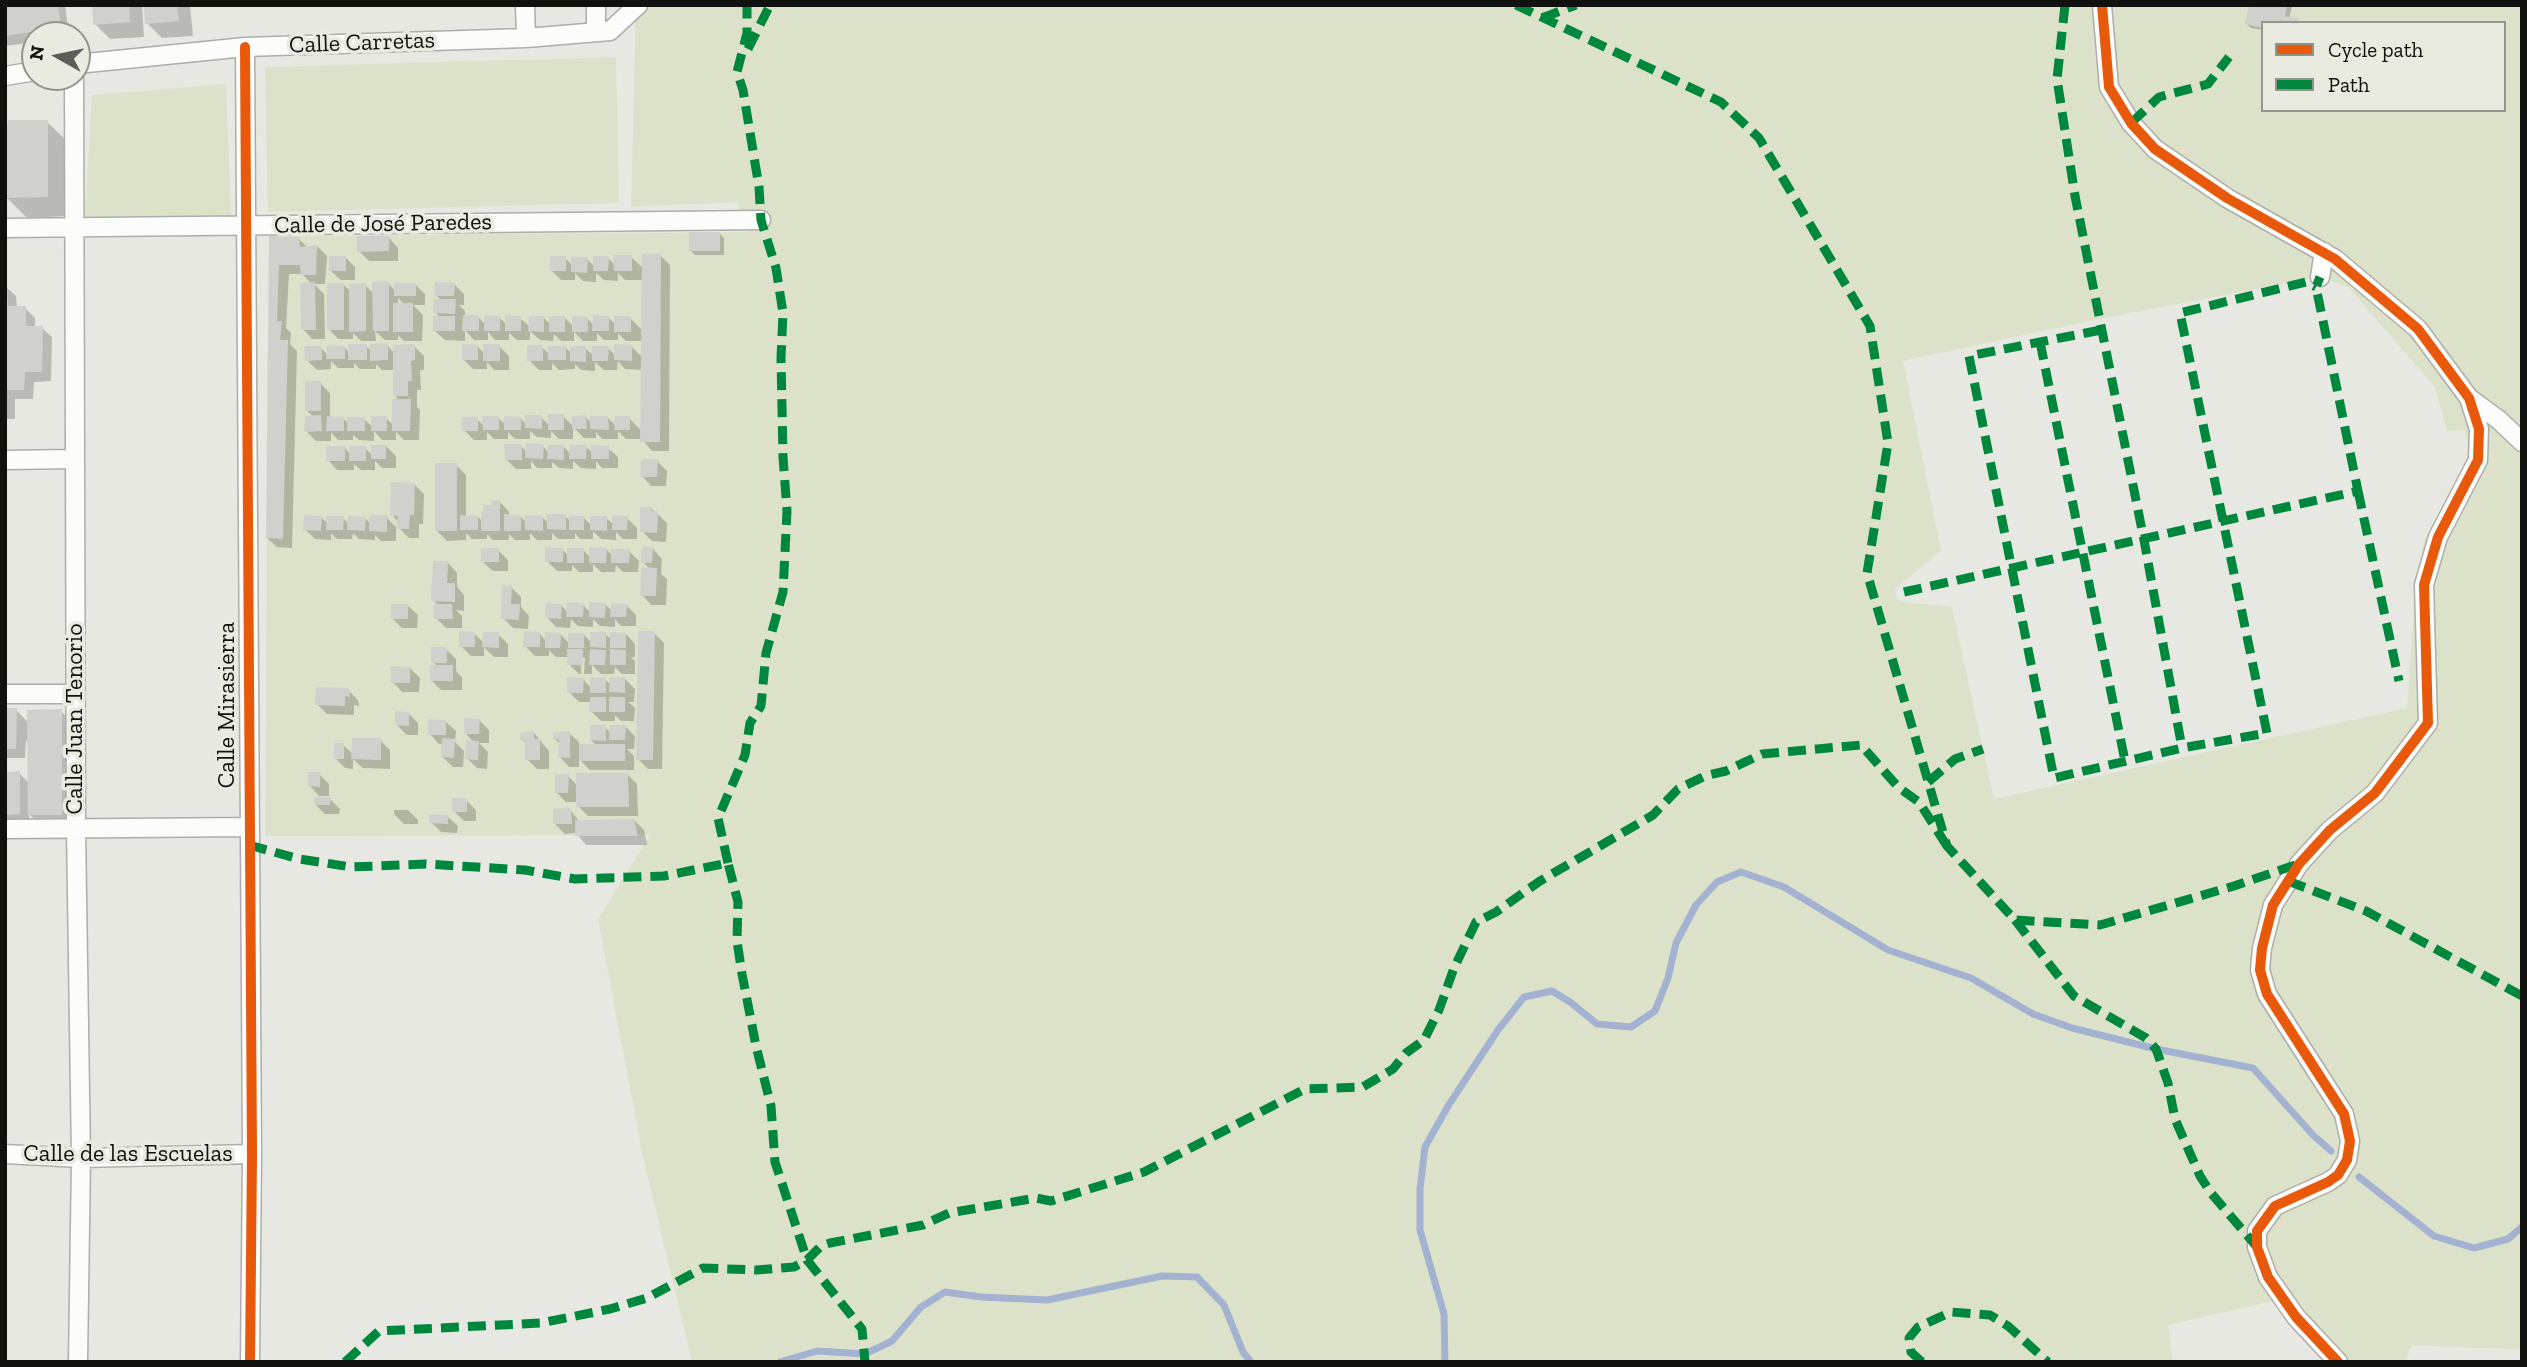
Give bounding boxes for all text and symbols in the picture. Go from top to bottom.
north arrow [21,21,91,91]
legend [2261,21,2506,112]
street label: Calle Carretas [288,26,436,60]
text: Cycle path [2328,37,2423,62]
text: N [24,44,49,62]
text: Path [2328,72,2370,97]
street label: Calle de José Paredes [274,208,492,240]
street label: Calle Mirasierra [213,622,241,788]
street label: Calle Juan Tenorio [61,623,89,815]
street label: Calle de las Escuelas [23,1140,233,1168]

